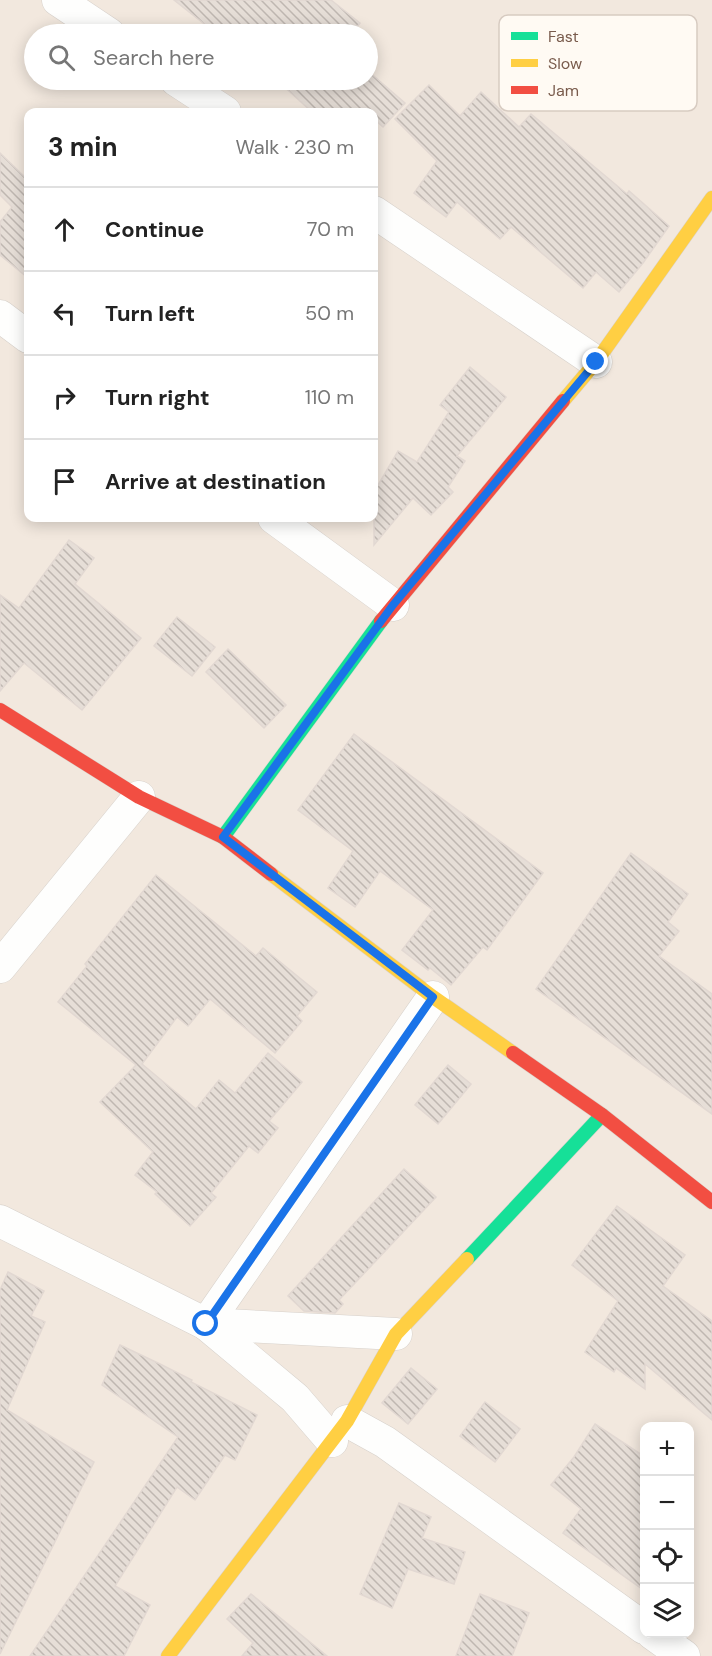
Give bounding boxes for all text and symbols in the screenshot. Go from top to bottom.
legend [499,15,697,111]
search box [24,24,378,90]
text: Fast [548,26,579,47]
icon: search [45,41,78,74]
text: Search here [93,43,214,72]
text: Slow [548,53,582,74]
text: Jam [548,80,579,101]
text: 3 min [48,130,117,164]
text: Walk · 230 m [235,134,354,160]
icon: ahead [48,213,81,246]
text: Continue [105,215,204,244]
text: 70 m [307,216,354,242]
icon: left [48,297,81,330]
text: Turn left [105,299,195,328]
text: 50 m [305,300,354,326]
route end [582,348,608,374]
icon: right [48,381,81,414]
text: Turn right [105,383,210,412]
text: 110 m [305,384,354,410]
icon: arrive [48,465,81,498]
text: Arrive at destination [105,467,326,496]
route start [192,1310,218,1336]
map controls [640,1422,694,1638]
button: + [640,1422,694,1476]
button: − [640,1476,694,1530]
button: locate [640,1530,694,1584]
button: layers [640,1584,694,1638]

